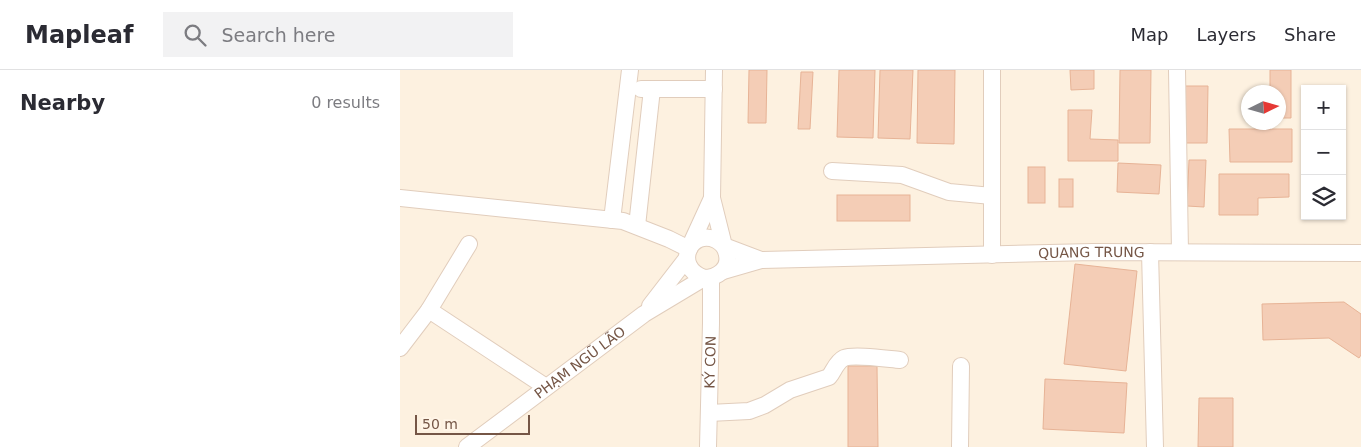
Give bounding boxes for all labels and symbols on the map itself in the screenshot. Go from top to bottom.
north arrow [1241,85,1286,130]
street label: QUANG TRUNG [1038,244,1145,261]
street label: PHẠM NGŨ LÃO [531,323,628,402]
street label: KÝ CON [701,335,719,389]
scale bar [415,412,530,435]

